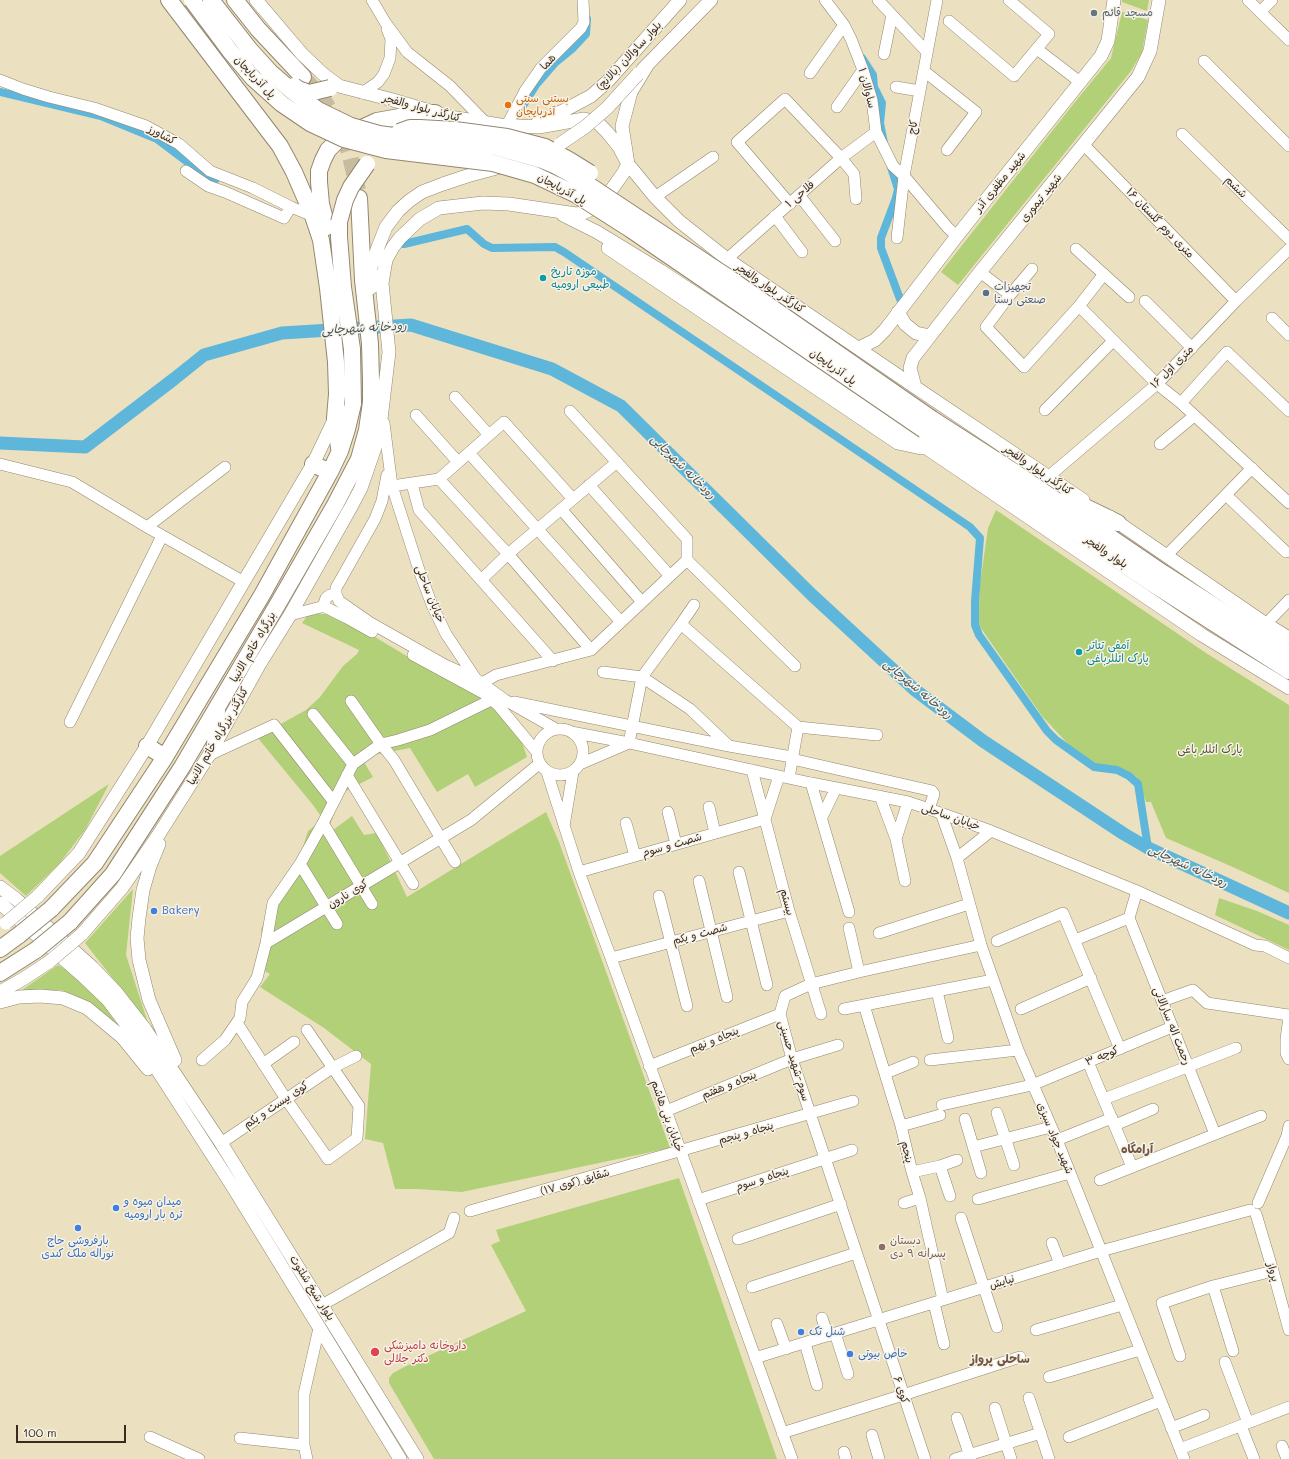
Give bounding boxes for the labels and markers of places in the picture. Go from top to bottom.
place label: مسجد قائم [1102,6,1153,20]
marker: مسجد قائم [1089,8,1099,18]
place label: بستنی سنتی آذربایجان [516,92,569,118]
marker: بستنی سنتی آذربایجان [503,100,513,110]
place label: موزه تاریخ طبیعی ارومیه [551,265,609,291]
marker: موزه تاریخ طبیعی ارومیه [538,273,548,283]
place label: تجهیزات صنعتی رستا [994,280,1046,306]
marker: تجهیزات صنعتی رستا [981,288,991,298]
place label: آمفی تئاتر پارک ائللرباغی [1087,639,1149,665]
marker: آمفی تئاتر پارک ائللرباغی [1074,647,1084,657]
place label: Bakery [162,904,200,918]
marker: Bakery [149,906,159,916]
place label: میدان میوه و تره بار ارومیه [124,1195,183,1221]
marker: میدان میوه و تره بار ارومیه [111,1203,121,1213]
marker: بارفروشی حاج نوراله ملک کندی [73,1223,83,1233]
place label: بارفروشی حاج نوراله ملک کندی [42,1234,114,1260]
place label: دبستان پسرانه ۹ دی [890,1234,946,1260]
marker: دبستان پسرانه ۹ دی [877,1242,887,1252]
place label: شنل تک [809,1325,845,1339]
marker: شنل تک [796,1327,806,1337]
place label: داروخانه دامپزشکی دکتر جلالی [384,1339,467,1365]
marker: داروخانه دامپزشکی دکتر جلالی [369,1346,381,1358]
place label: خاص بیوتی [858,1347,908,1361]
marker: خاص بیوتی [845,1349,855,1359]

